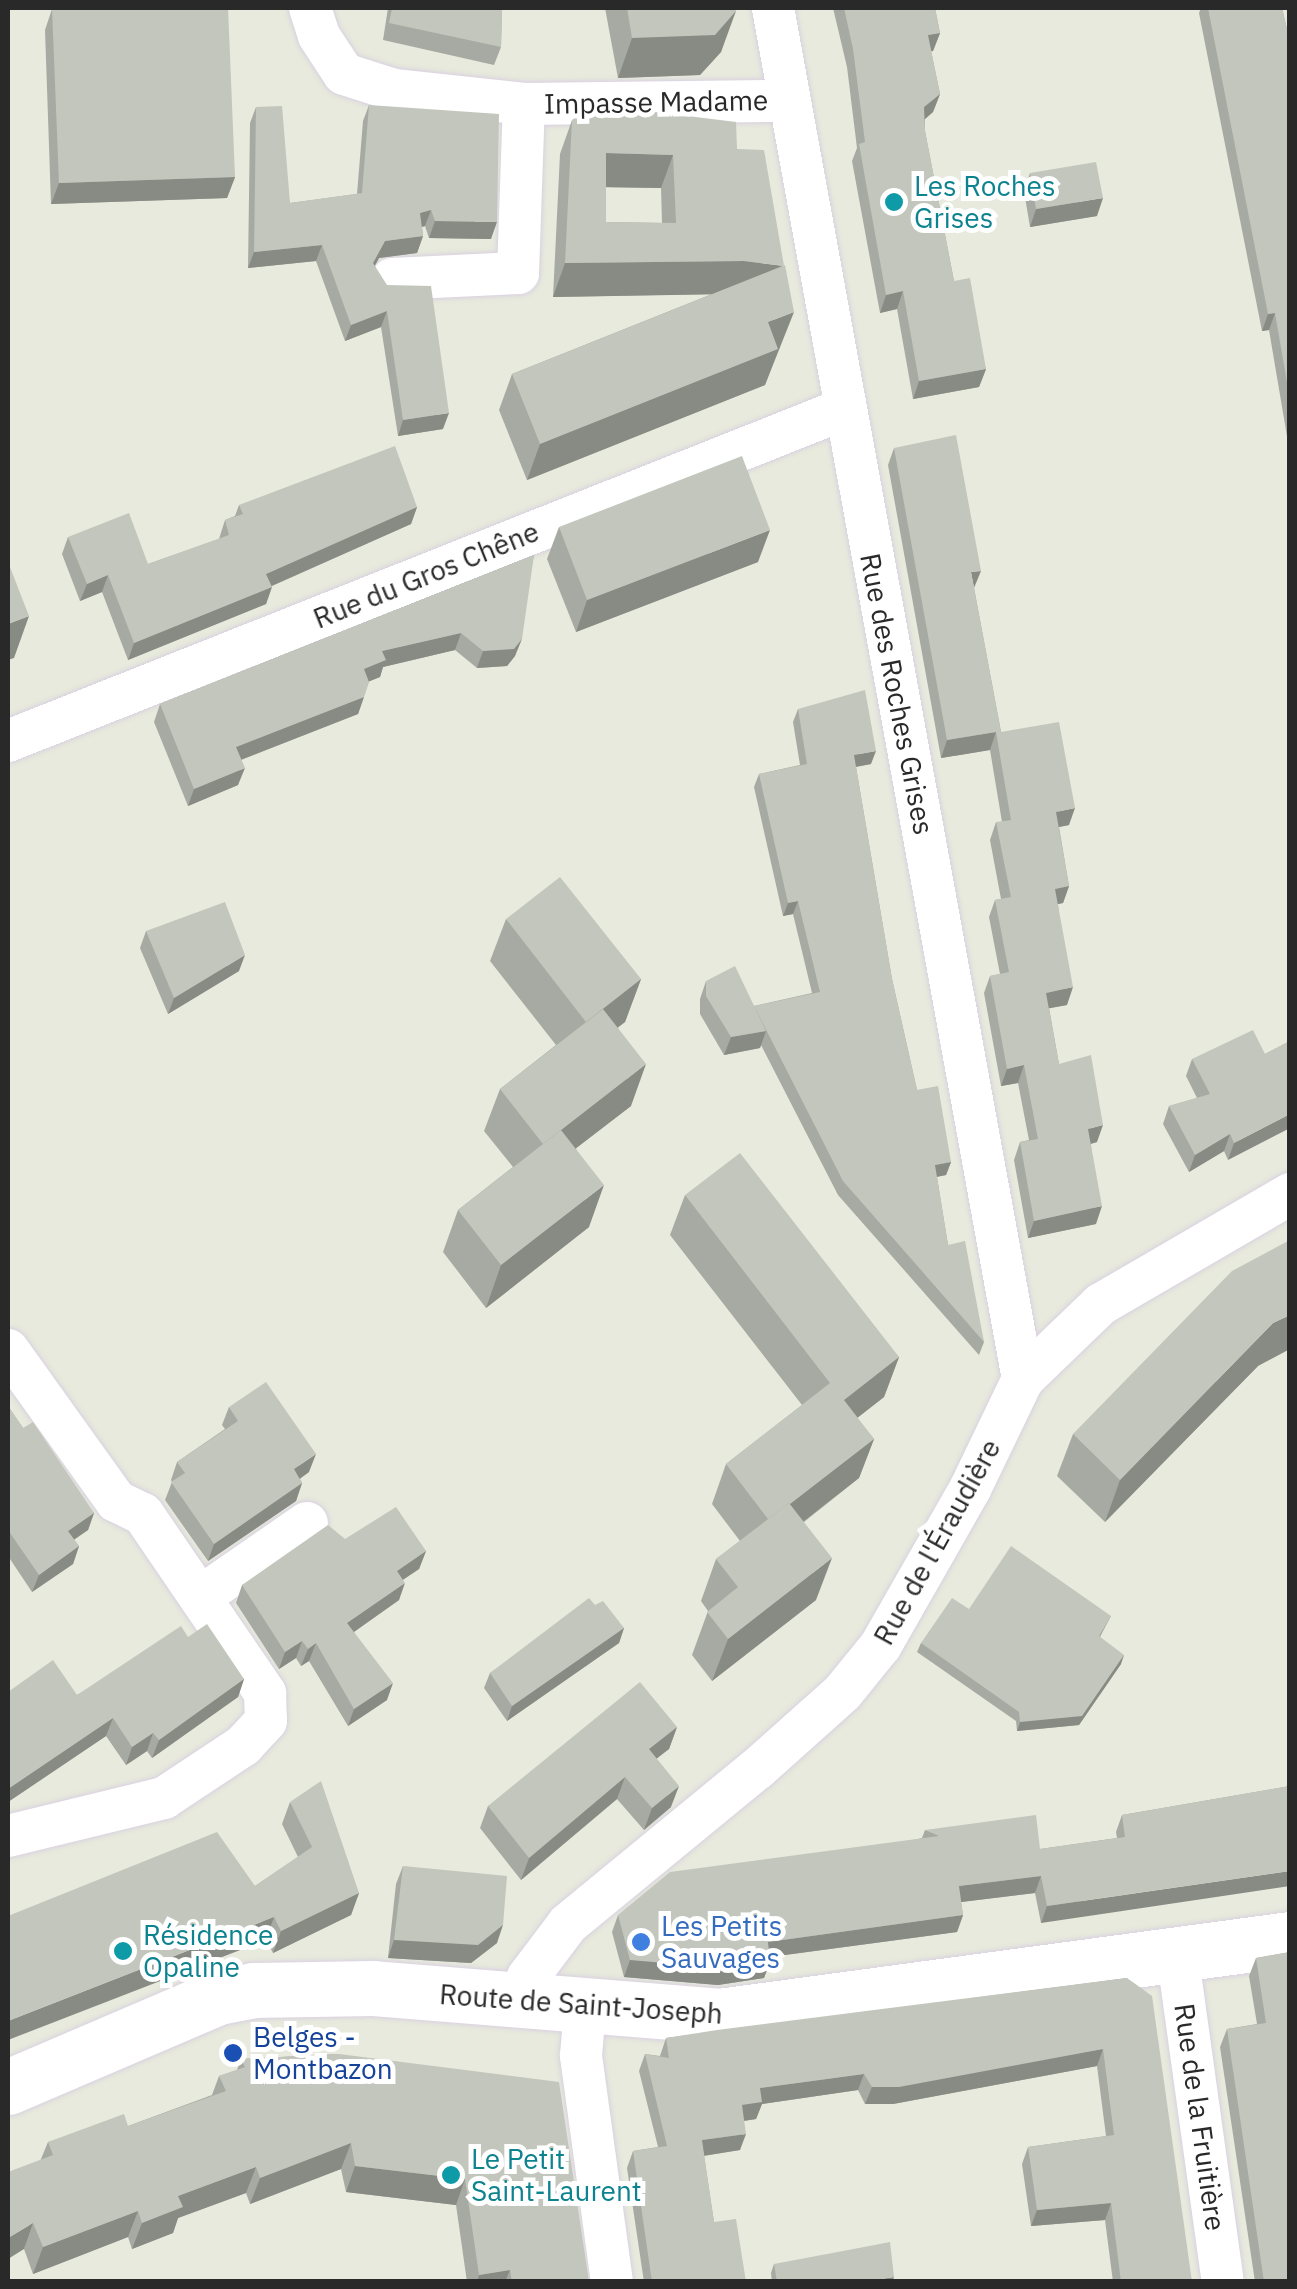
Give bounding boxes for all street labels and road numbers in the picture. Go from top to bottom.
street label: Impasse Madame [543,83,769,121]
street label: Rue du Gros Chêne [308,514,544,636]
street label: Rue des Roches Grises [853,551,941,837]
street label: Rue de l'Éraudière [867,1433,1007,1651]
street label: Route de Saint-Joseph [438,1977,724,2031]
street label: Rue de la Fruitière [1167,2001,1233,2233]

